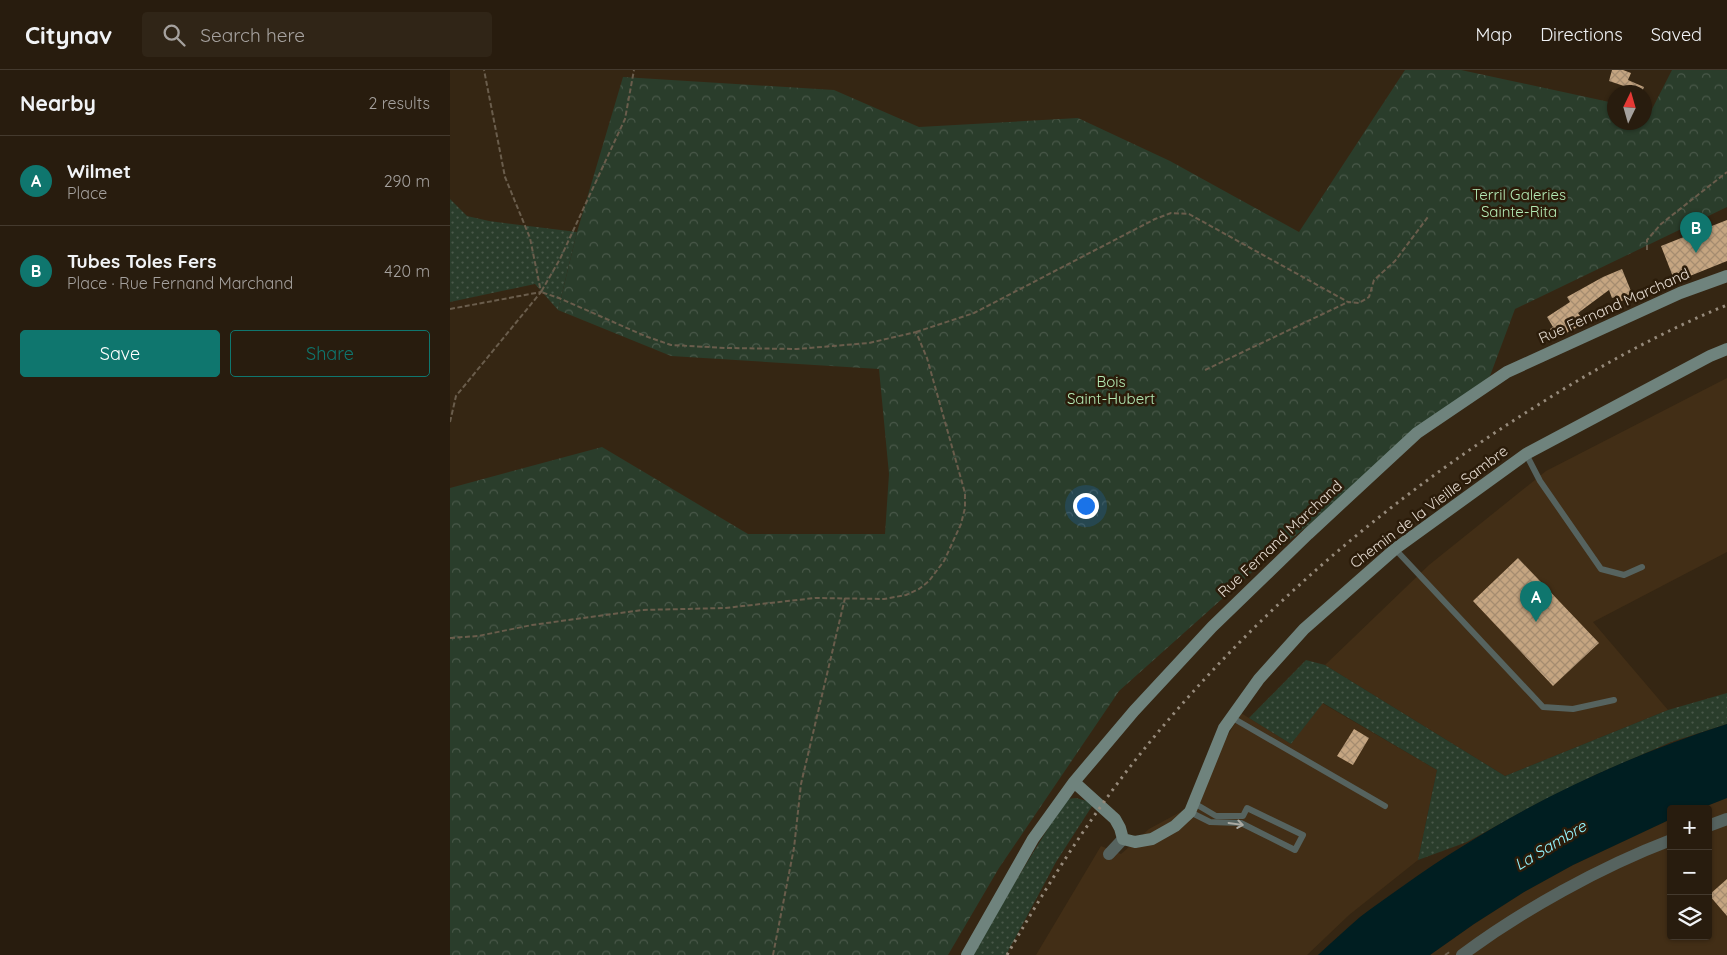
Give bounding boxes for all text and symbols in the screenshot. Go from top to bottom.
search box [142,12,492,57]
text: Citynav [25,20,112,50]
icon: search [160,21,188,49]
text: Search here [200,23,305,47]
text: Map [1475,23,1512,46]
text: Directions [1540,23,1623,46]
text: Saved [1651,23,1702,46]
north arrow [1607,85,1652,130]
text: Nearby [20,90,96,116]
text: 2 results [368,93,430,113]
text: Wilmet [67,159,131,183]
text: A [31,171,41,191]
text: 290 m [384,171,430,191]
text: Place [67,183,107,203]
park label: Terril Galeries Sainte-Rita [1472,185,1566,221]
pin: B [1680,212,1712,253]
text: Tubes Toles Fers [67,249,217,273]
text: B [31,261,41,281]
text: 420 m [384,261,430,281]
street label: Rue Fernand Marchand [1535,264,1692,347]
text: Place · Rue Fernand Marchand [67,273,293,293]
button: Save [20,330,220,377]
button: Share [230,330,430,377]
park label: Bois Saint-Hubert [1067,372,1155,408]
street label: Chemin de la Vieille Sambre [1346,441,1512,572]
street label: Rue Fernand Marchand [1213,476,1346,601]
your location [1073,493,1099,519]
pin: A [1520,581,1552,622]
map controls [1667,805,1712,940]
button: + [1667,805,1712,850]
water label: La Sambre [1510,815,1590,874]
one-way arrow [1228,819,1244,829]
button: − [1667,850,1712,895]
button: layers [1667,895,1712,940]

